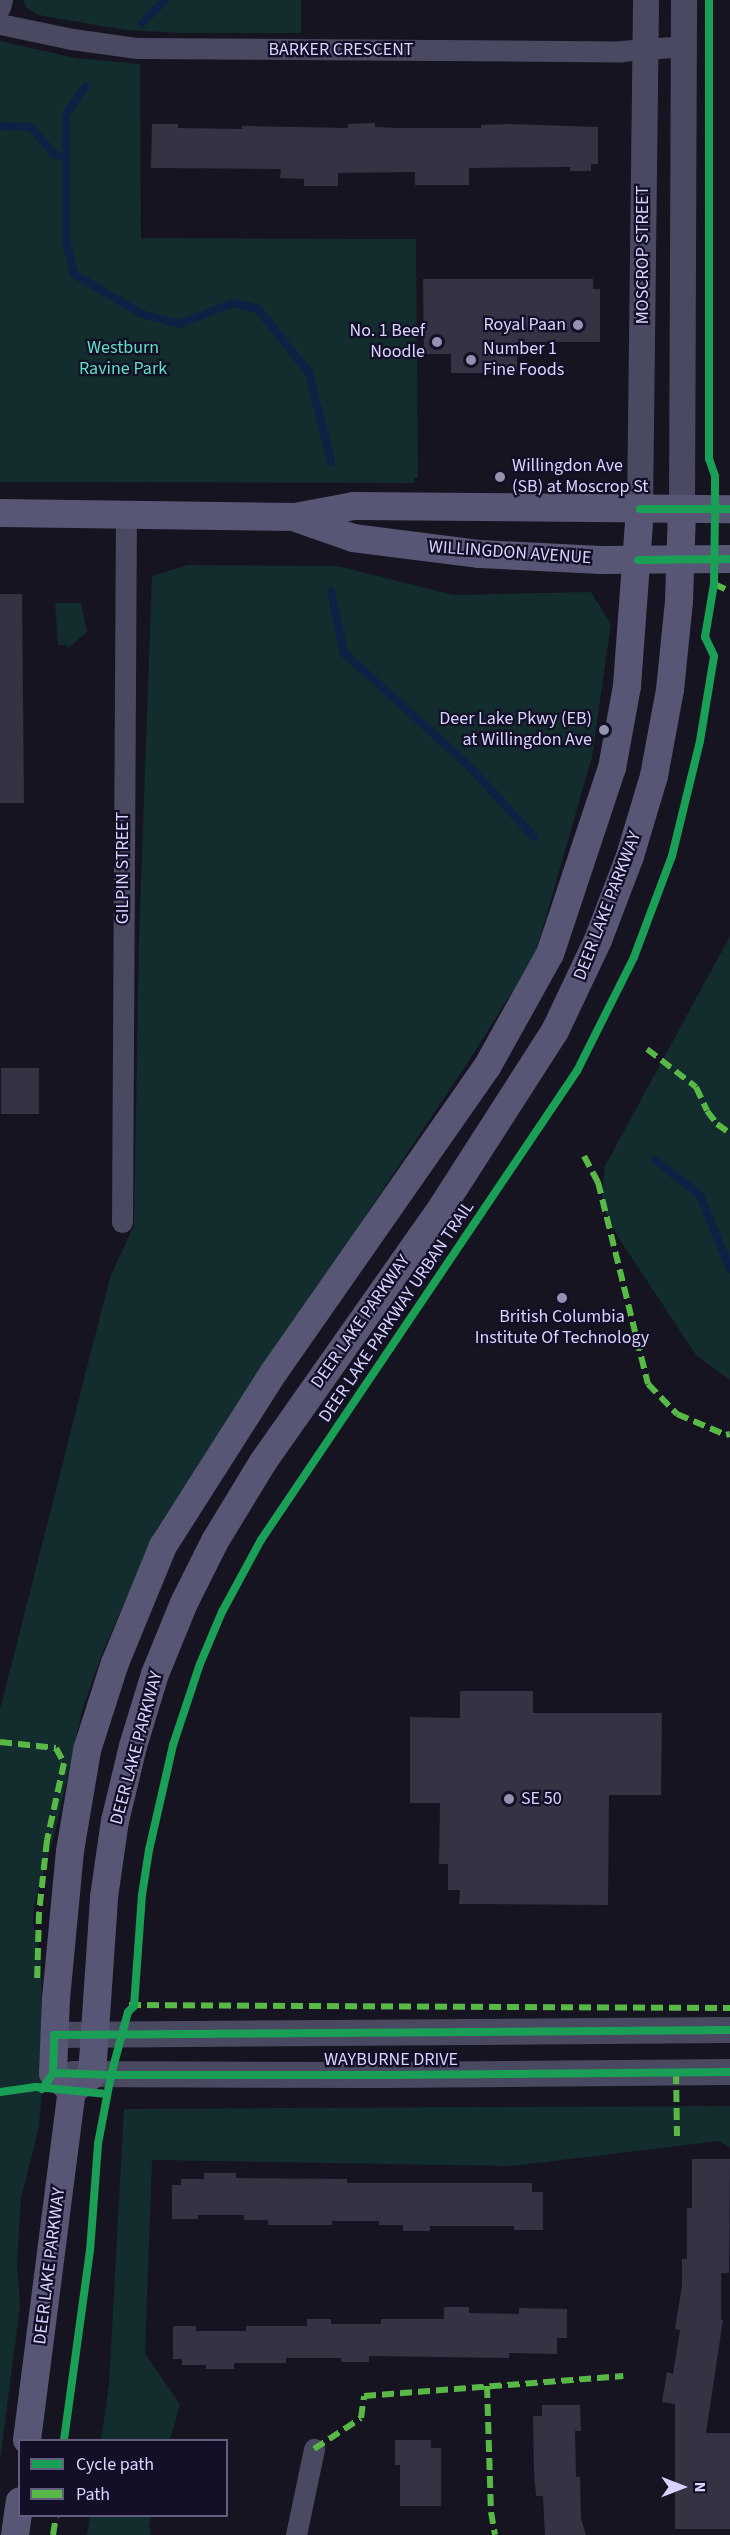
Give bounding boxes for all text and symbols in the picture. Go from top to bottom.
street label: BARKER CRESCENT [268,39,414,61]
street label: MOSCROP STREET [632,186,654,324]
place label: Royal Paan [484,314,566,336]
marker: Royal Paan [571,318,585,332]
place label: No. 1 Beef Noodle [349,321,425,364]
marker: No. 1 Beef Noodle [430,335,444,349]
park label: Westburn Ravine Park [79,338,167,380]
place label: Number 1 Fine Foods [483,339,564,382]
marker: Number 1 Fine Foods [464,353,478,367]
place label: Willingdon Ave (SB) at Moscrop St [512,456,648,498]
marker: Willingdon Ave (SB) at Moscrop St [493,470,507,484]
street label: WILLINGDON AVENUE [428,537,592,569]
place label: Deer Lake Pkwy (EB) at Willingdon Ave [439,709,592,752]
marker: Deer Lake Pkwy (EB) at Willingdon Ave [597,723,611,737]
street label: GILPIN STREET [112,812,134,924]
street label: DEER LAKE PARKWAY [570,828,646,984]
street label: DEER LAKE PARKWAY URBAN TRAIL [315,1197,479,1427]
street label: DEER LAKE PARKWAY [307,1251,415,1393]
marker: British Columbia Institute Of Technology [555,1291,569,1305]
place label: British Columbia Institute Of Technology [475,1307,649,1350]
street label: DEER LAKE PARKWAY [106,1669,168,1827]
place label: SE 50 [521,1788,562,1810]
marker: SE 50 [502,1792,516,1806]
street label: WAYBURNE DRIVE [324,2049,458,2071]
street label: DEER LAKE PARKWAY [30,2186,70,2346]
legend [18,2439,228,2517]
text: Cycle path [76,2452,154,2477]
north arrow [652,2457,712,2517]
text: Path [76,2482,110,2507]
text: N [689,2482,711,2492]

